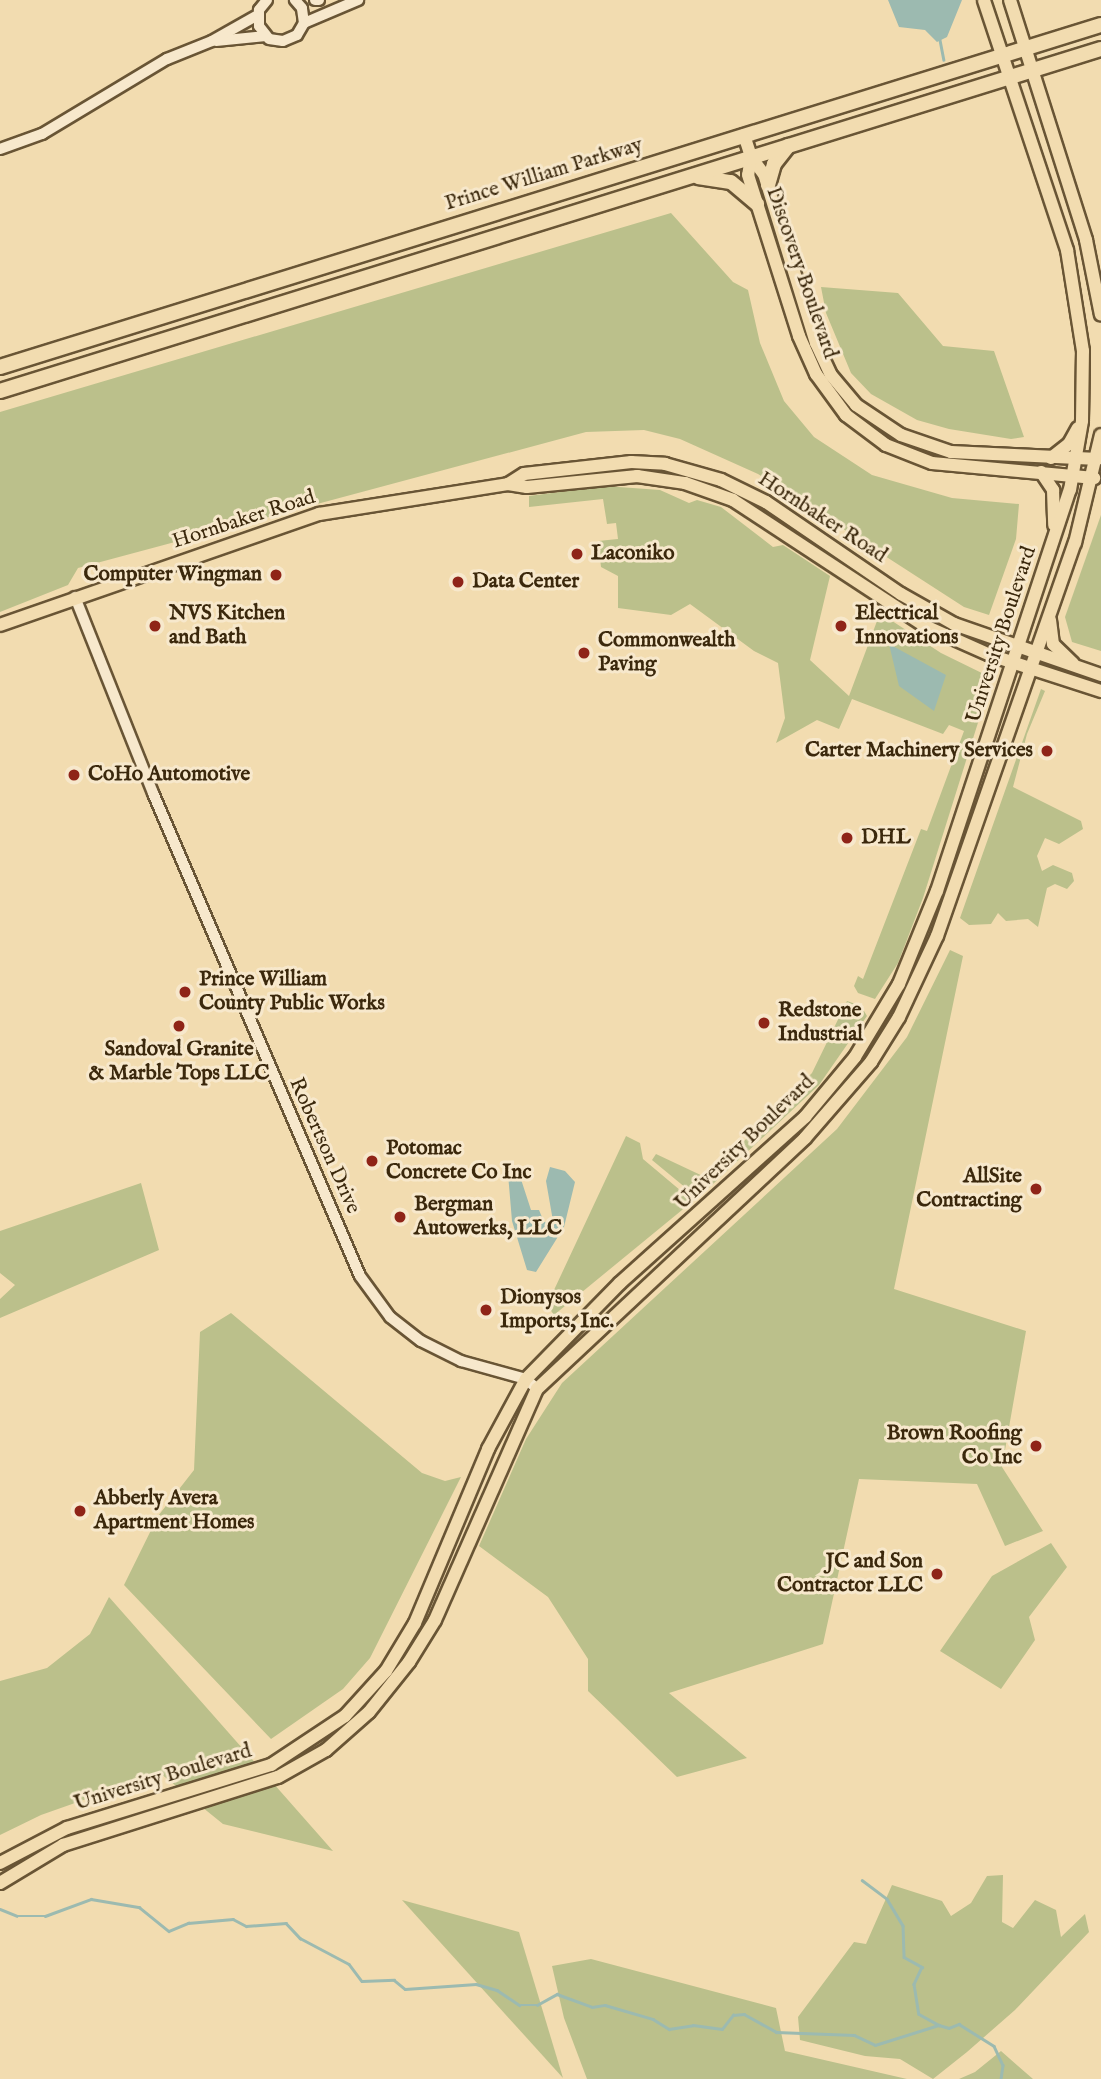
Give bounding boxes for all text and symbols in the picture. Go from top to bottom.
street label: Prince William Parkway [442,133,646,217]
street label: Discovery Boulevard [760,184,842,362]
street label: Hornbaker Road [753,467,891,569]
street label: Hornbaker Road [169,485,319,555]
place label: Laconiko [591,541,674,567]
street label: University Boulevard [962,544,1042,726]
marker: Laconiko [569,546,585,562]
place label: Computer Wingman [83,562,262,588]
marker: Computer Wingman [268,567,284,583]
place label: Data Center [472,569,579,595]
marker: Data Center [450,574,466,590]
place label: NVS Kitchen and Bath [169,601,285,651]
place label: Electrical Innovations [855,601,958,651]
marker: NVS Kitchen and Bath [147,618,163,634]
marker: Electrical Innovations [833,618,849,634]
place label: Commonwealth Paving [598,628,735,678]
marker: Commonwealth Paving [576,645,592,661]
place label: Carter Machinery Services [805,738,1033,764]
marker: Carter Machinery Services [1039,743,1055,759]
place label: CoHo Automotive [88,762,250,788]
marker: CoHo Automotive [66,767,82,783]
place label: DHL [861,825,911,851]
marker: DHL [839,830,855,846]
place label: Prince William County Public Works [199,967,385,1017]
marker: Prince William County Public Works [177,984,193,1000]
place label: Redstone Industrial [778,998,863,1048]
marker: Redstone Industrial [756,1015,772,1031]
marker: Sandoval Granite & Marble Tops LLC [171,1018,187,1034]
place label: Sandoval Granite & Marble Tops LLC [89,1037,269,1087]
street label: University Boulevard [670,1070,820,1216]
street label: Robertson Drive [283,1074,365,1218]
place label: Potomac Concrete Co Inc [386,1136,531,1186]
marker: Potomac Concrete Co Inc [364,1153,380,1169]
place label: AllSite Contracting [916,1164,1022,1214]
marker: AllSite Contracting [1028,1181,1044,1197]
place label: Bergman Autowerks, LLC [414,1192,562,1242]
marker: Bergman Autowerks, LLC [392,1209,408,1225]
place label: Dionysos Imports, Inc. [500,1285,614,1335]
marker: Dionysos Imports, Inc. [478,1302,494,1318]
place label: Brown Roofing Co Inc [886,1421,1022,1471]
marker: Brown Roofing Co Inc [1028,1438,1044,1454]
place label: Abberly Avera Apartment Homes [94,1486,254,1536]
marker: Abberly Avera Apartment Homes [72,1503,88,1519]
place label: JC and Son Contractor LLC [777,1549,923,1599]
marker: JC and Son Contractor LLC [929,1566,945,1582]
street label: University Boulevard [71,1739,255,1817]

